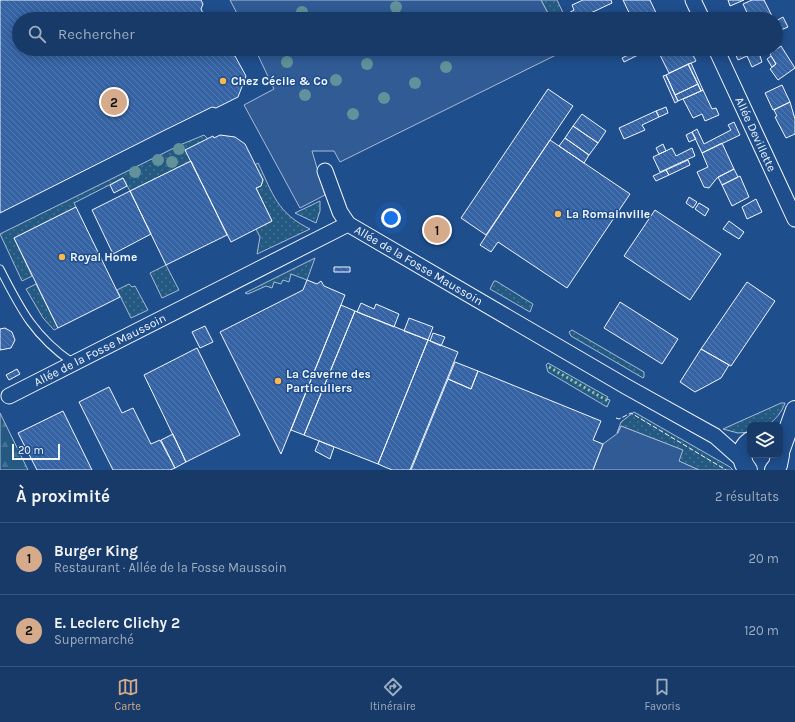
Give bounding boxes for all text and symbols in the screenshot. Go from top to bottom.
search box [12,12,783,56]
icon: search [26,23,48,45]
text: Rechercher [58,25,135,43]
place label: Chez Cécile & Co [231,74,328,88]
marker: Chez Cécile & Co [218,76,228,86]
pin: 2 [101,87,127,117]
street label: Allée Devillette [732,95,779,174]
place label: La Romainville [566,207,650,221]
your location [381,208,401,228]
marker: La Romainville [553,209,563,219]
pin: 1 [424,215,450,245]
street label: Allée de la Fosse Maussoin [352,222,485,308]
place label: Royal Home [70,250,137,264]
marker: Royal Home [57,252,67,262]
street label: Allée de la Fosse Maussoin [32,311,168,389]
place label: La Caverne des Particuliers [286,367,371,395]
marker: La Caverne des Particuliers [273,376,283,386]
map controls [747,422,783,458]
button: layers [747,422,783,458]
scale bar [12,442,60,461]
text: 20 m [18,444,44,457]
text: À proximité [16,486,110,506]
text: 2 résultats [715,489,779,504]
text: Burger King [54,542,138,560]
text: 1 [27,551,31,566]
text: 20 m [749,551,779,566]
text: Restaurant · Allée de la Fosse Maussoin [54,560,287,575]
text: E. Leclerc Clichy 2 [54,614,180,632]
text: 2 [25,623,33,638]
text: 120 m [744,623,779,638]
text: Supermarché [54,632,134,647]
tab: Carte [114,676,141,713]
tab: Itinéraire [370,676,416,713]
tab: Favoris [644,676,681,713]

